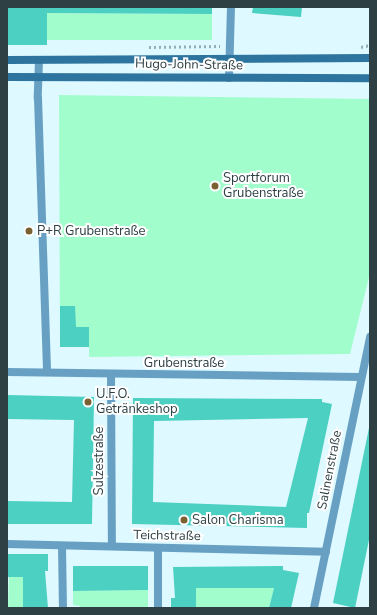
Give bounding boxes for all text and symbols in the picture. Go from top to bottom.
street label: Hugo-John-Straße [135,56,243,74]
place label: Sportforum Grubenstraße [223,171,303,202]
marker: Sportforum Grubenstraße [210,181,220,191]
place label: P+R Grubenstraße [37,223,145,239]
marker: P+R Grubenstraße [24,226,34,236]
street label: Grubenstraße [144,355,224,371]
place label: U.F.O. Getränkeshop [96,387,177,418]
marker: U.F.O. Getränkeshop [83,397,93,407]
street label: Sulzestraße [91,426,107,496]
street label: Salinenstraße [315,429,345,511]
place label: Salon Charisma [192,512,284,528]
marker: Salon Charisma [179,515,189,525]
street label: Teichstraße [133,528,201,544]

